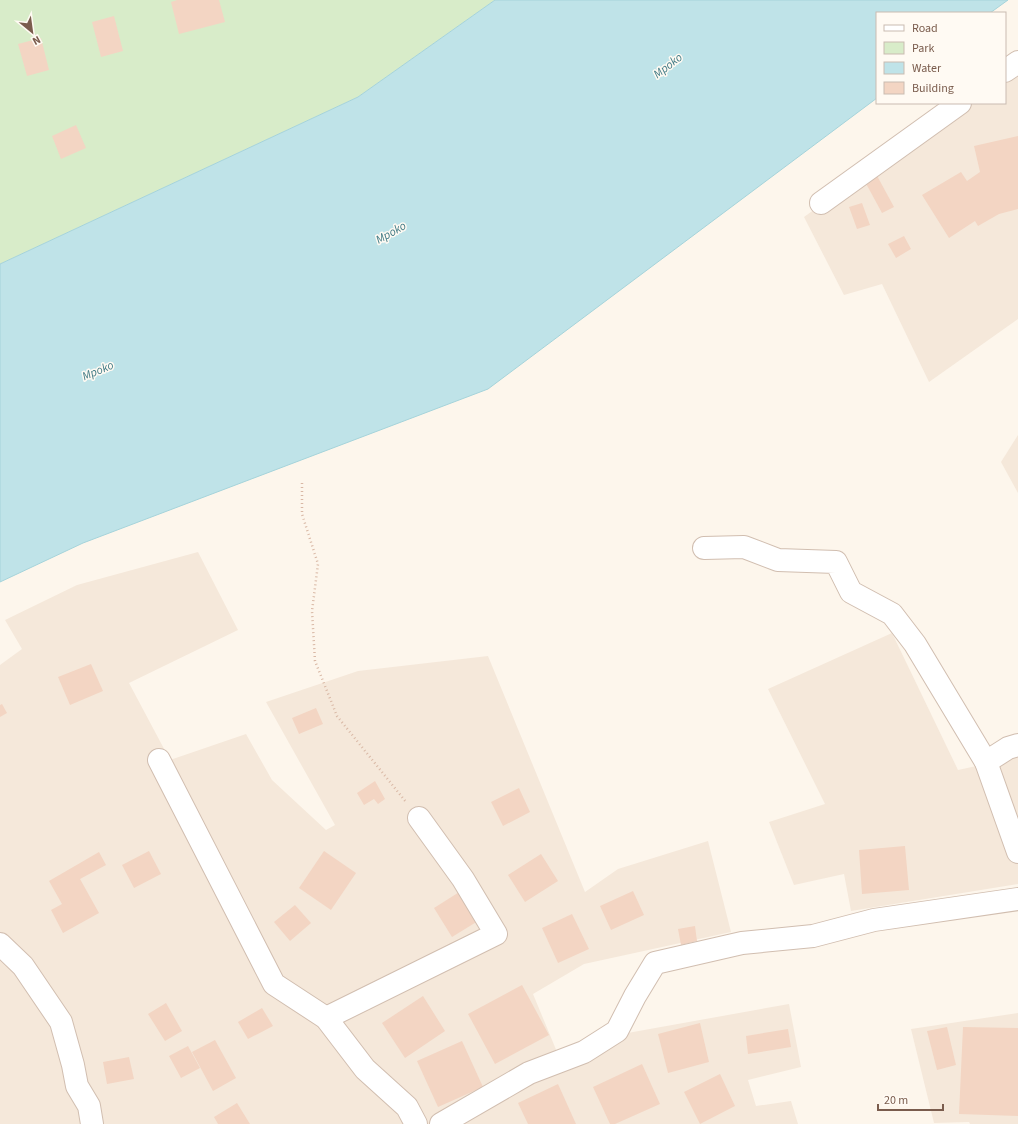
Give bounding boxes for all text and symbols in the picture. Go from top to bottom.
north arrow [12,12,52,52]
legend [876,12,1006,104]
text: Road [912,20,938,37]
text: N [30,32,43,49]
text: Park [912,40,934,57]
water label: Mpoko [650,49,686,83]
text: Water [912,60,942,77]
text: Building [912,80,954,97]
water label: Mpoko [373,218,409,248]
water label: Mpoko [80,357,116,385]
scale bar [878,1086,943,1112]
text: 20 m [884,1092,908,1109]

